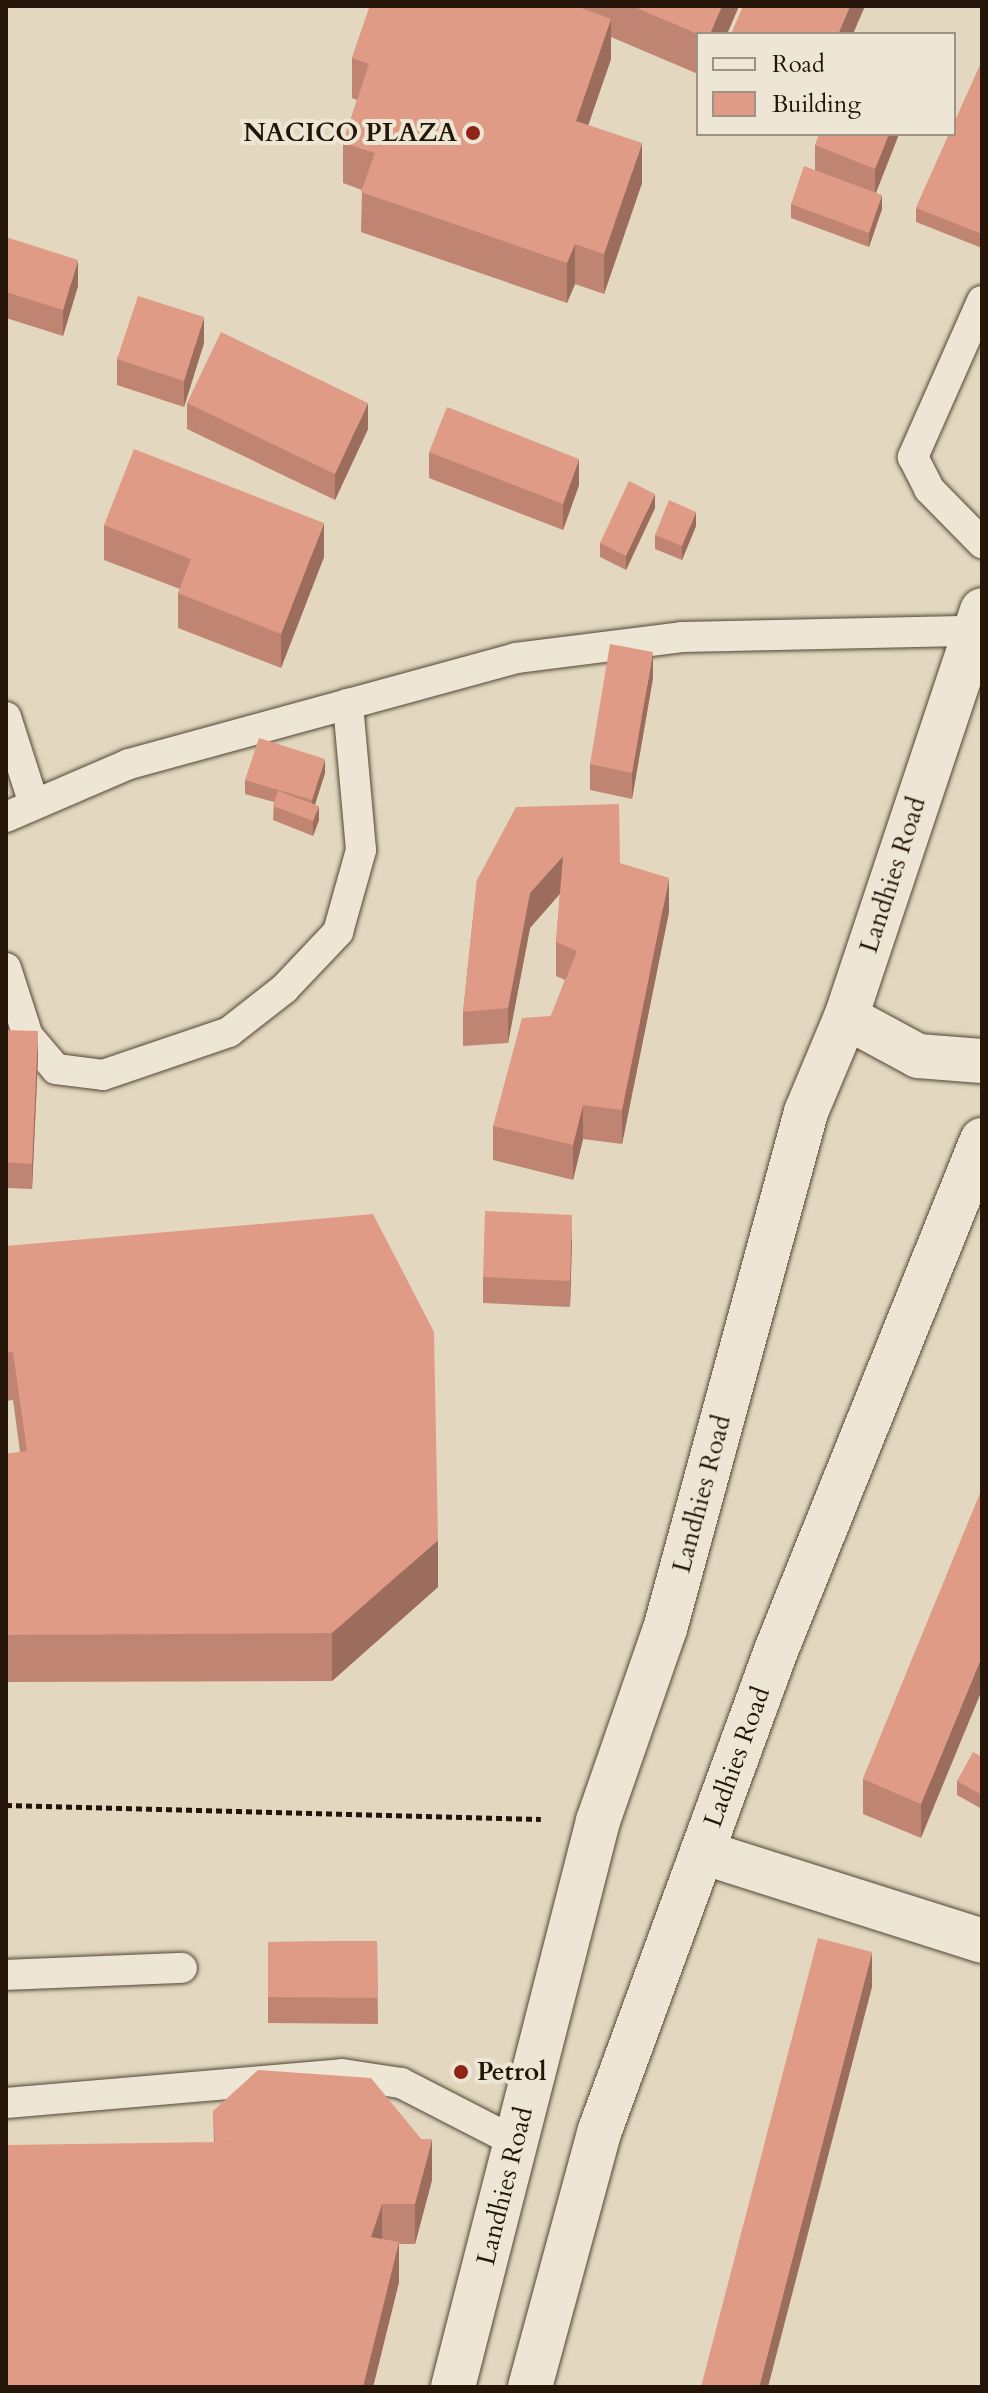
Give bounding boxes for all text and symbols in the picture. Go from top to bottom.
legend [696,32,956,136]
text: Road [772,48,825,81]
text: Building [772,88,861,121]
place label: NACICO PLAZA [243,117,457,149]
marker: NACICO PLAZA [464,124,482,142]
street label: Landhies Road [853,793,933,957]
street label: Landhies Road [666,1412,738,1576]
street label: Ladhies Road [697,1683,777,1831]
place label: Petrol [477,2056,547,2088]
marker: Petrol [452,2063,470,2081]
street label: Landhies Road [470,2104,540,2268]

